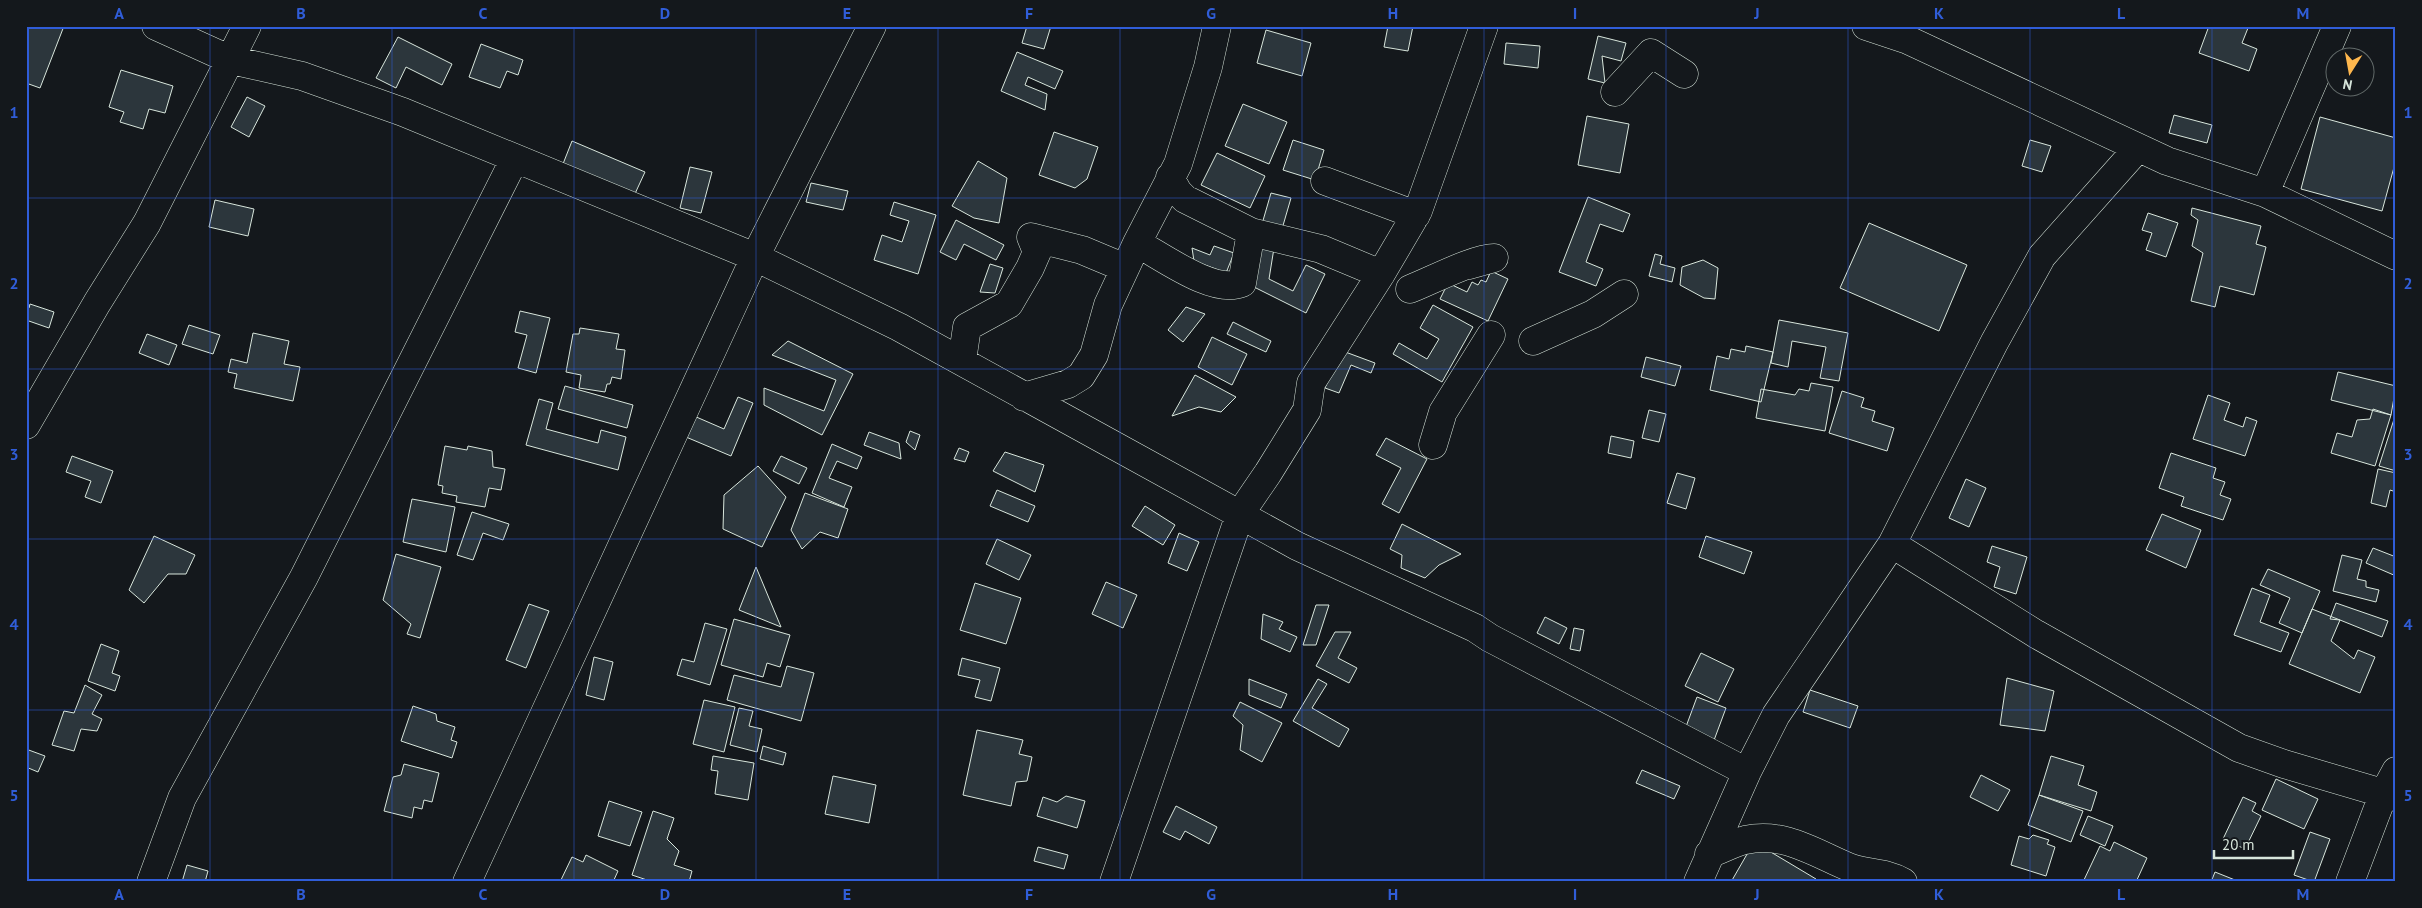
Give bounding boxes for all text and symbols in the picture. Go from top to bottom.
text: A [114,3,124,23]
text: B [296,3,306,23]
text: C [479,3,488,23]
text: D [660,3,670,23]
text: E [843,3,851,23]
text: F [1025,3,1033,23]
text: G [1206,3,1216,23]
text: H [1388,3,1398,23]
text: I [1573,3,1577,23]
text: J [1753,3,1760,23]
text: K [1934,3,1944,23]
text: L [2117,3,2126,23]
text: M [2297,3,2309,23]
north arrow [2324,48,2374,98]
text: N [2341,75,2354,94]
text: 1 [9,102,19,122]
text: 1 [2403,102,2413,122]
text: 2 [9,273,19,293]
text: 2 [2403,273,2413,293]
text: 3 [9,444,19,464]
text: 3 [2403,444,2413,464]
text: 4 [9,614,19,634]
text: 4 [2403,614,2413,634]
text: 5 [9,785,19,805]
text: 5 [2403,785,2413,805]
scale bar [2214,828,2293,860]
text: 20 m [2222,835,2255,854]
text: A [114,884,124,904]
text: B [296,884,306,904]
text: C [479,884,488,904]
text: D [660,884,670,904]
text: E [843,884,851,904]
text: F [1025,884,1033,904]
text: G [1206,884,1216,904]
text: H [1388,884,1398,904]
text: I [1573,884,1577,904]
text: J [1753,884,1760,904]
text: K [1934,884,1944,904]
text: L [2117,884,2126,904]
text: M [2297,884,2309,904]

